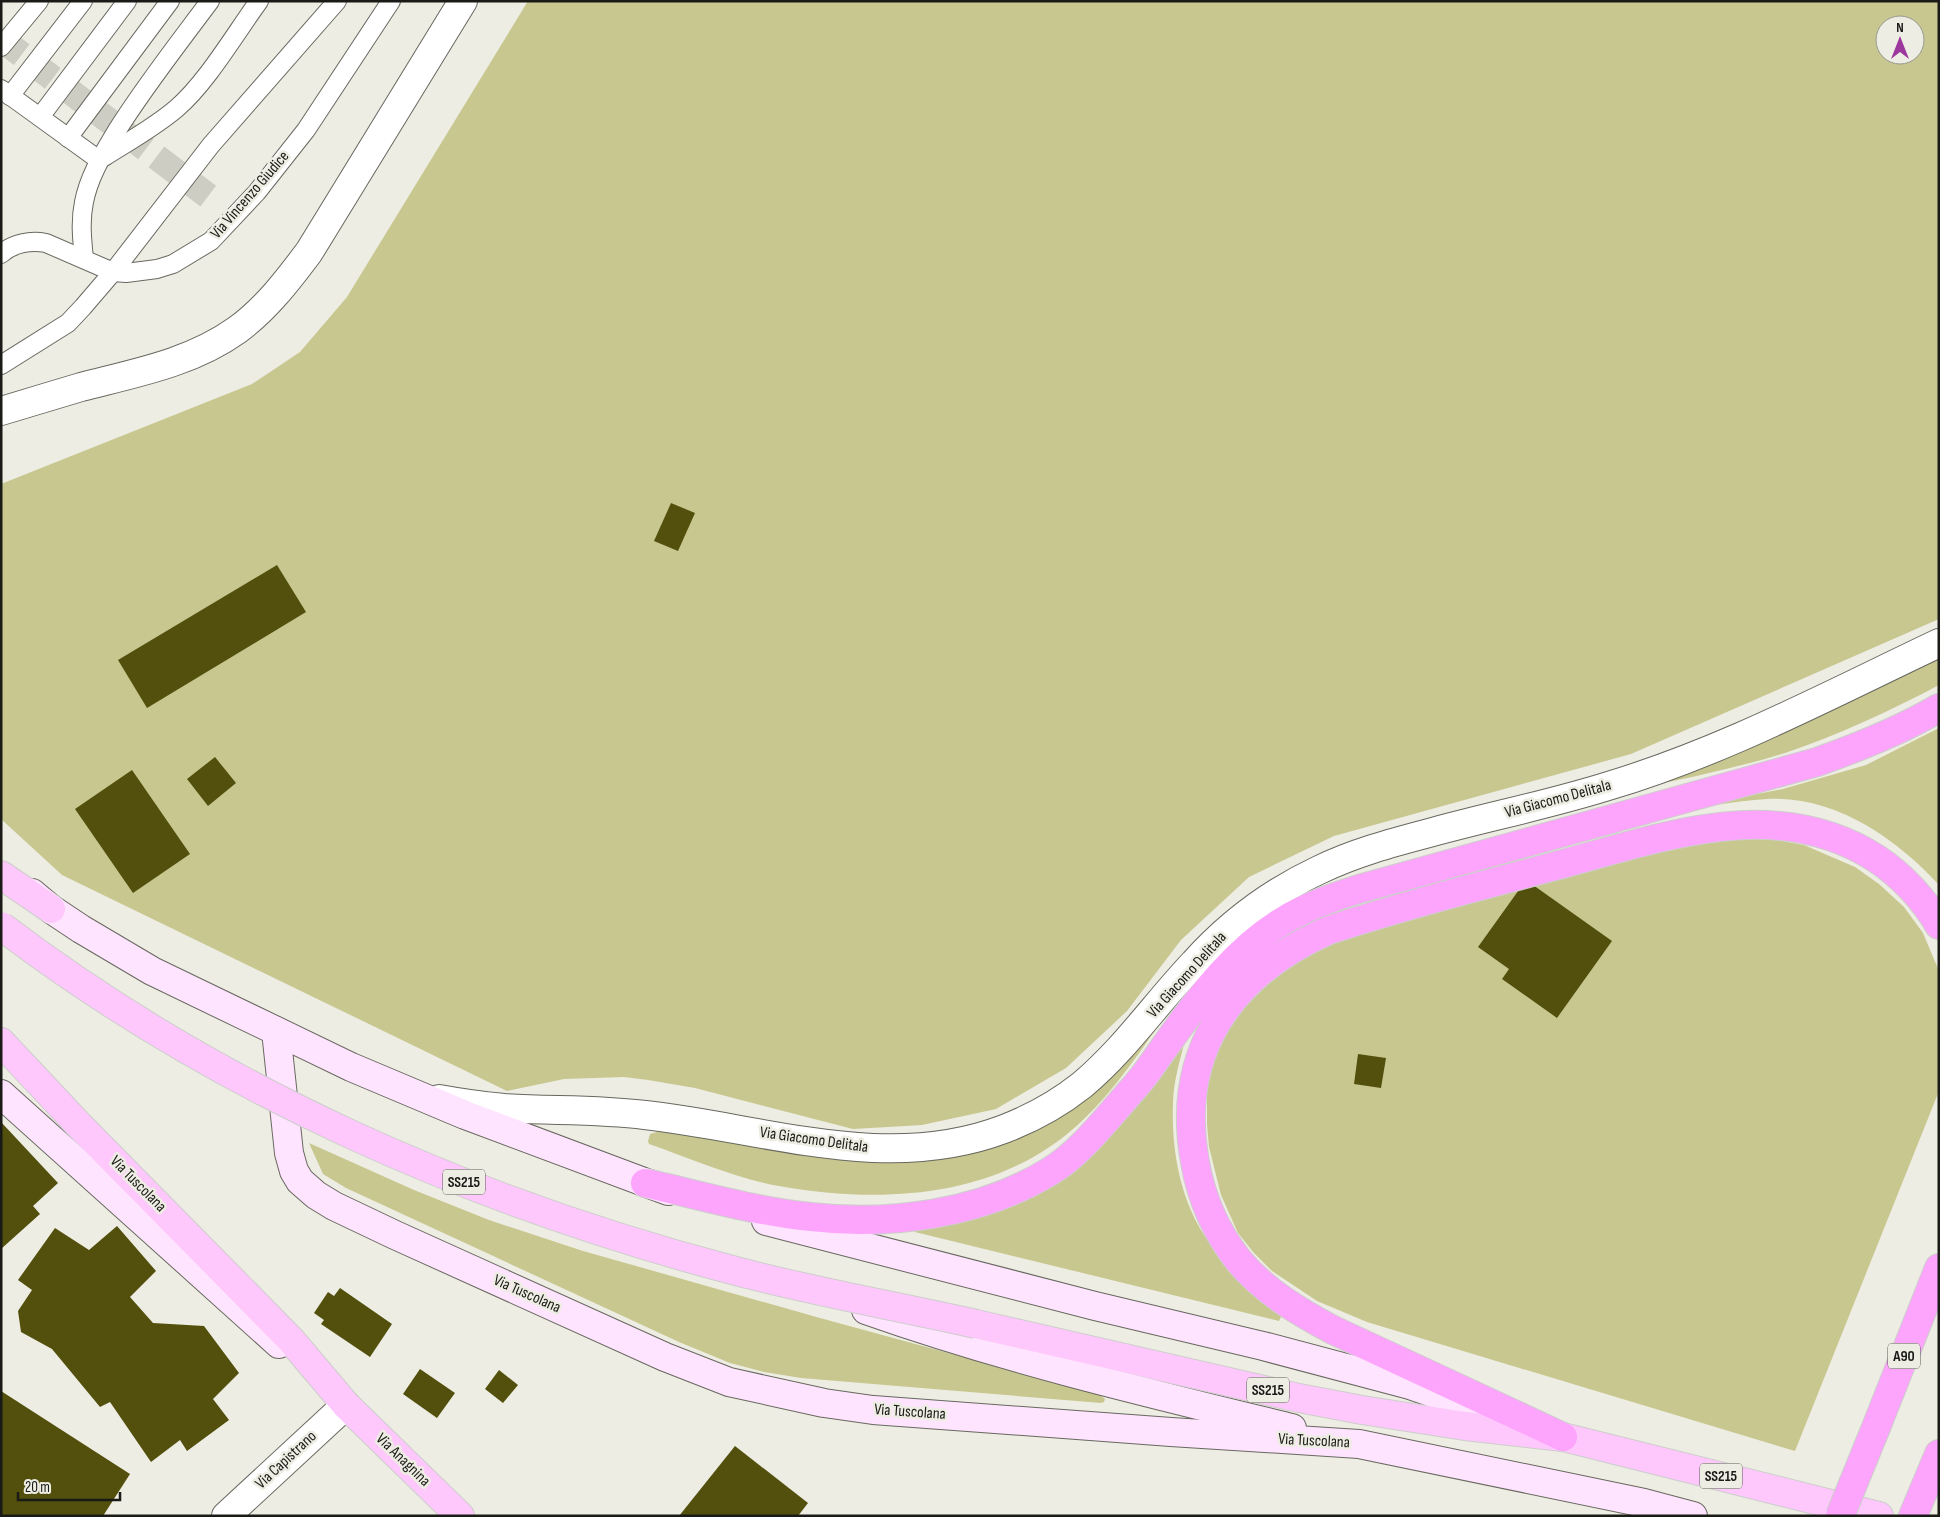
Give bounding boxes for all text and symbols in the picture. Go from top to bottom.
north arrow [1875,15,1925,65]
text: N [1896,19,1904,36]
street label: Via Vincenzo Giudice [207,147,293,243]
street label: Via Giacomo Delitala [1503,776,1613,822]
street label: Via Giacomo Delitala [1143,928,1231,1022]
street label: Via Giacomo Delitala [759,1123,869,1157]
street label: Via Tuscolana [106,1152,170,1216]
road number: SS215 [443,1170,485,1194]
street label: Via Tuscolana [490,1271,564,1317]
road number: A90 [1888,1344,1920,1368]
road number: SS215 [1247,1378,1289,1402]
street label: Via Tuscolana [874,1400,946,1424]
street label: Via Capistrano [251,1427,321,1493]
street label: Via Anagnina [372,1429,434,1491]
street label: Via Tuscolana [1278,1430,1350,1452]
road number: SS215 [1700,1464,1742,1488]
scale bar [18,1470,120,1502]
text: 20 m [25,1478,50,1497]

